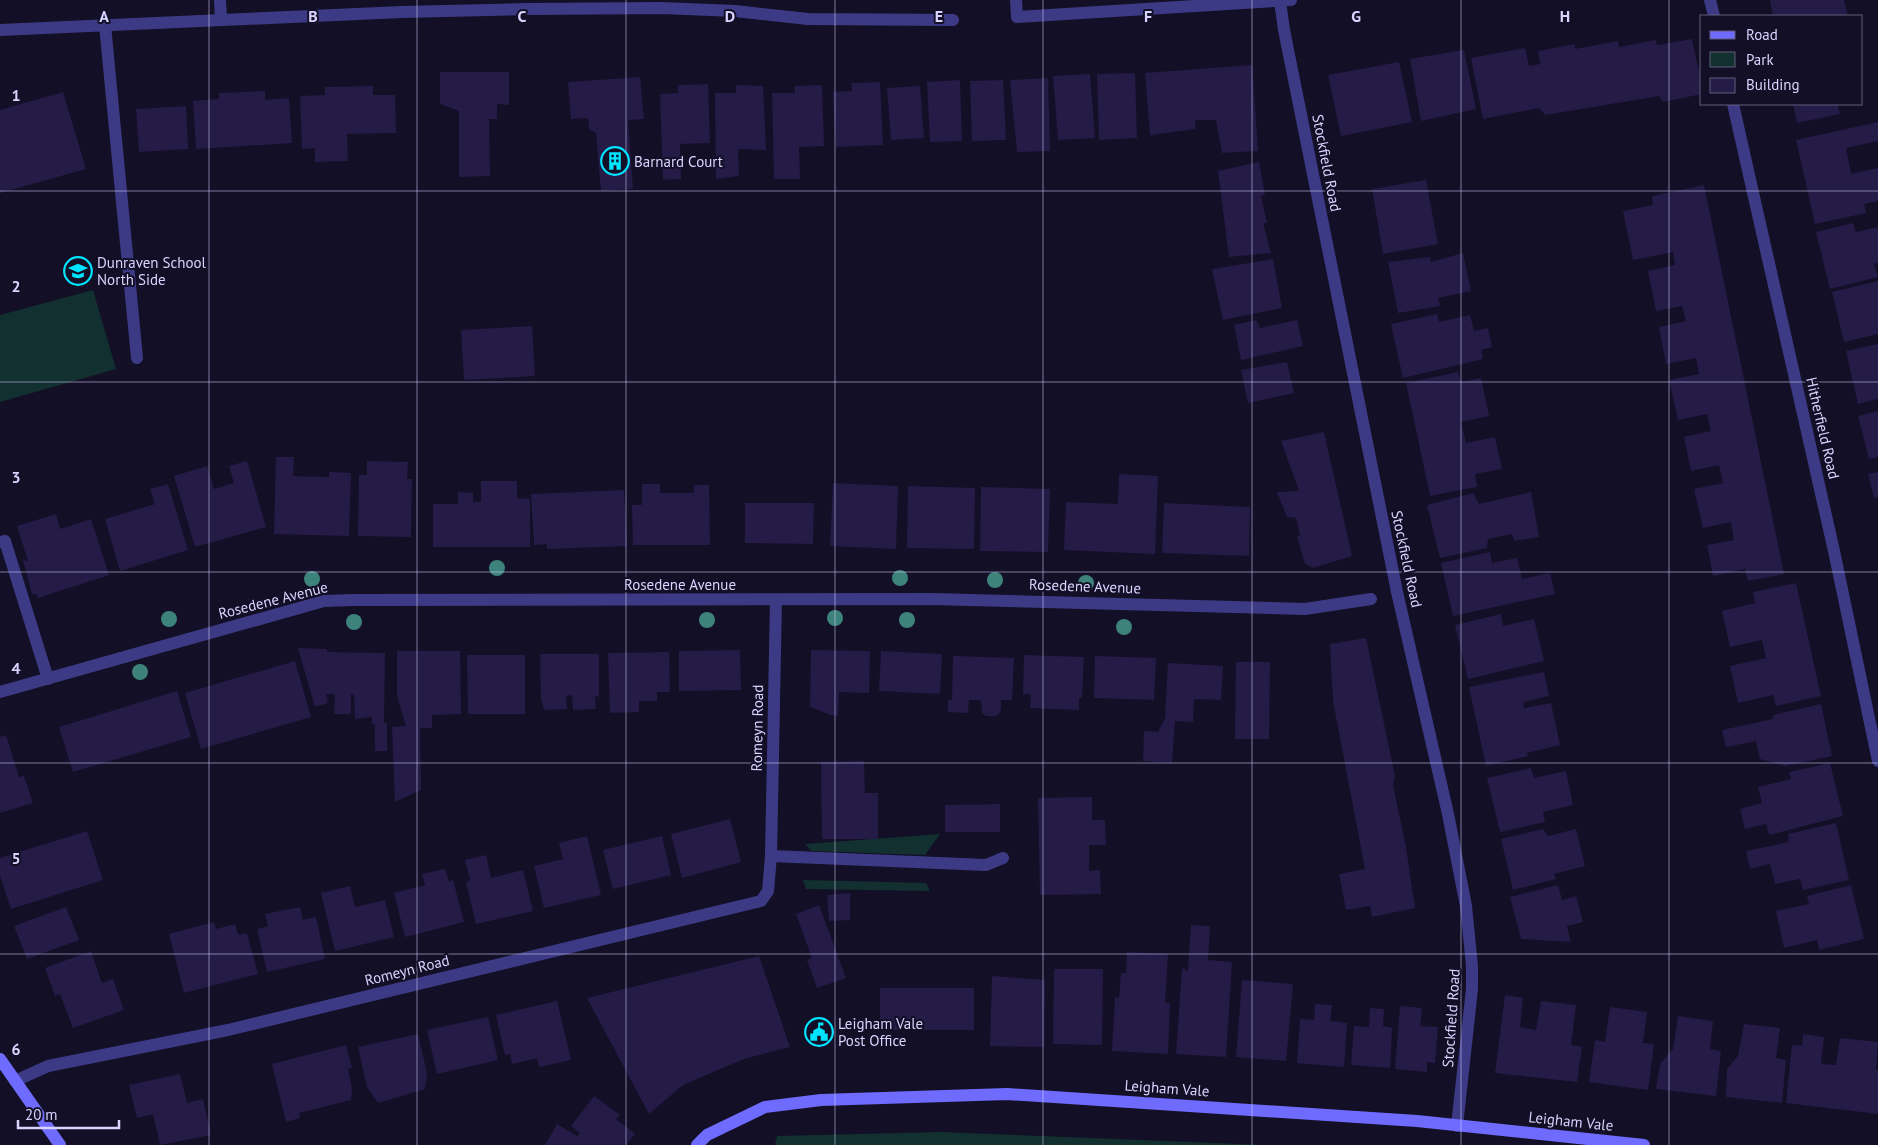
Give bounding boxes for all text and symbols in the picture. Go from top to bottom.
text: A [99,6,109,26]
text: B [308,6,318,26]
text: C [518,6,527,26]
text: D [725,6,735,26]
text: E [935,6,943,26]
text: F [1144,6,1152,26]
text: G [1351,6,1361,26]
text: H [1560,6,1570,26]
legend [1700,15,1863,105]
text: Road [1746,25,1778,44]
text: Park [1746,50,1774,69]
text: Building [1746,75,1800,94]
text: 1 [11,85,21,105]
street label: Stockfield Road [1308,113,1346,213]
building icon: Barnard Court [600,146,630,176]
place label: Barnard Court [634,152,723,171]
place label: Dunraven School North Side [97,253,207,289]
school or university icon: Dunraven School North Side [63,256,93,286]
text: 2 [11,276,21,296]
street label: Hitherfield Road [1802,375,1844,481]
text: 3 [11,467,21,487]
street label: Stockfield Road [1387,509,1427,609]
street label: Rosedene Avenue [624,575,736,594]
street label: Rosedene Avenue [1029,575,1141,597]
street label: Rosedene Avenue [216,577,330,623]
text: 4 [11,658,21,678]
street label: Romeyn Road [747,685,767,771]
text: 5 [11,848,21,868]
street label: Romeyn Road [363,950,451,990]
street label: Stockfield Road [1438,968,1464,1068]
place label: Leigham Vale Post Office [838,1014,923,1050]
public building icon: Leigham Vale Post Office [804,1017,834,1047]
text: 6 [11,1039,21,1059]
street label: Leigham Vale [1124,1076,1210,1100]
scale bar [18,1098,119,1130]
text: 20 m [25,1105,58,1124]
street label: Leigham Vale [1528,1107,1614,1135]

